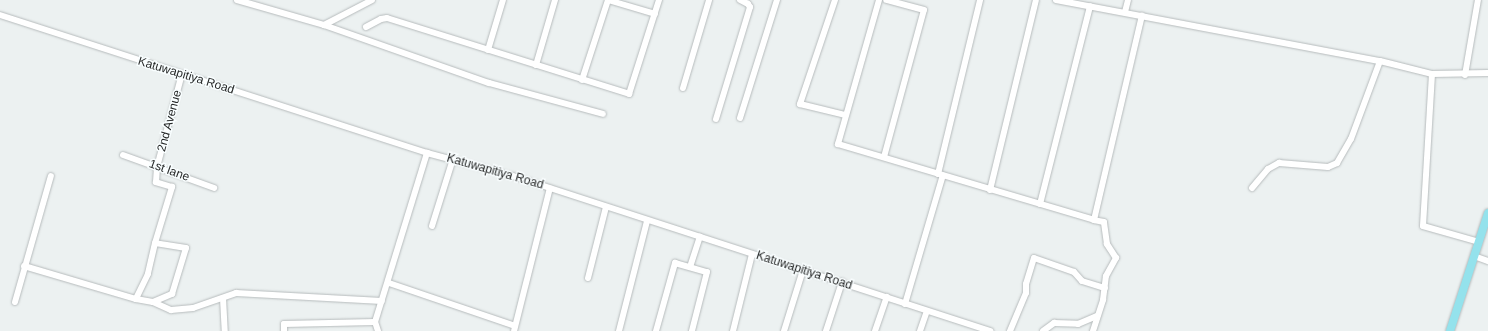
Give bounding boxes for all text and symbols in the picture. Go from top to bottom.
street label: Katuwapitiya Road [136,54,236,98]
street label: 2nd Avenue [155,88,185,154]
street label: Katuwapitiya Road [445,151,545,193]
street label: 1st lane [147,157,191,185]
street label: Katuwapitiya Road [754,249,854,293]

